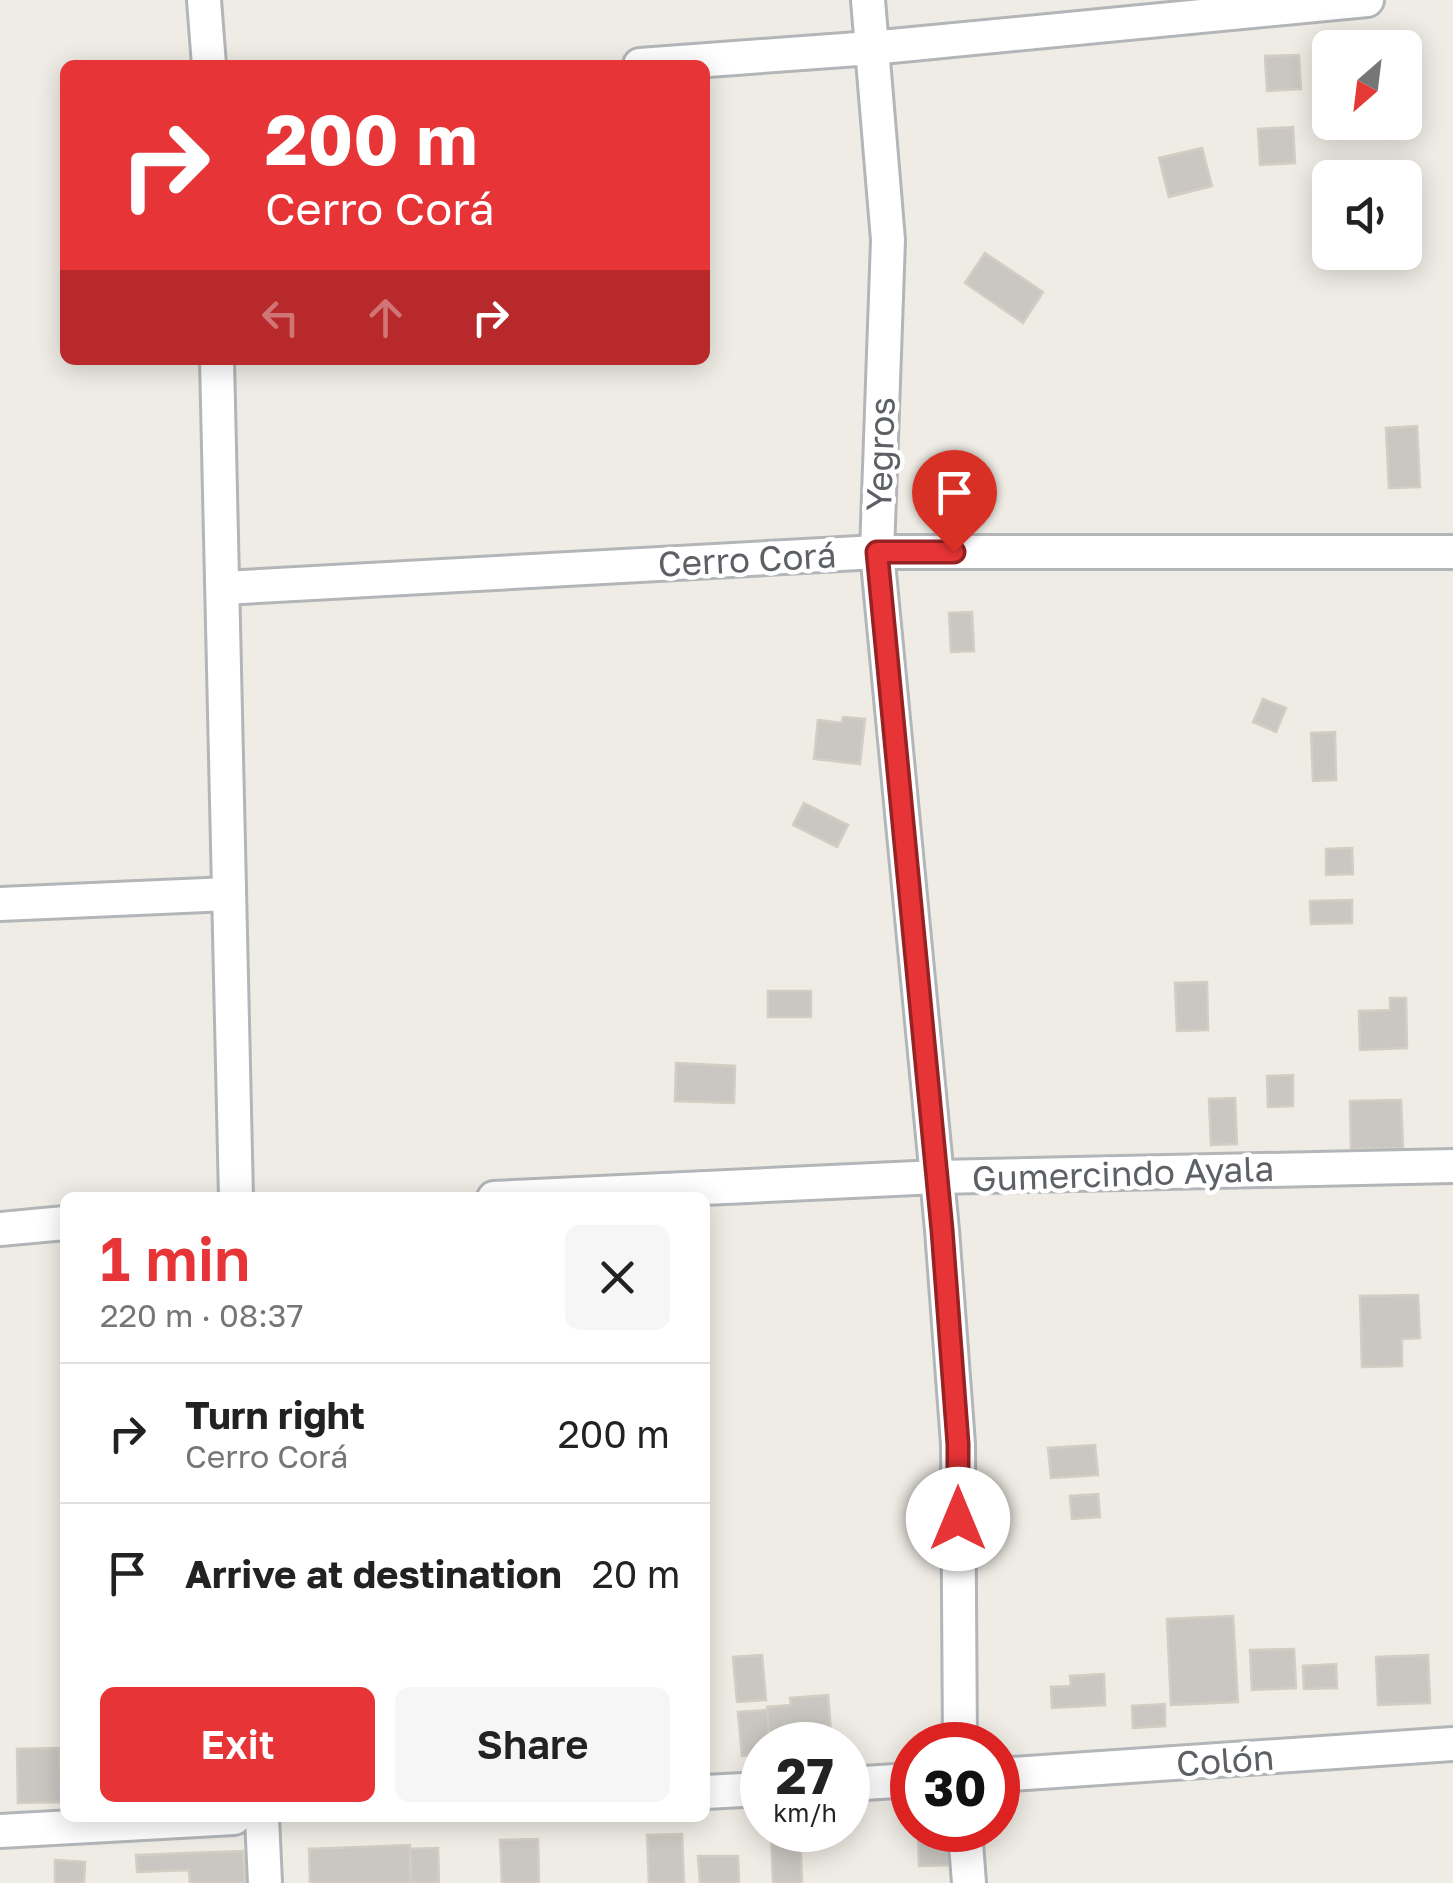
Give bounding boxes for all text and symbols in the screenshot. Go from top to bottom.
north arrow [1312,30,1422,140]
map controls [1312,30,1422,270]
text: 200 m [265,96,477,180]
icon: right [100,100,230,230]
button: sound [1312,160,1422,270]
text: Cerro Corá [265,181,495,235]
icon: left [253,290,308,345]
icon: ahead [358,290,413,345]
icon: right [463,290,518,345]
street label: Yegros [857,396,903,512]
pin [912,450,997,553]
icon: arrive [927,465,982,520]
street label: Cerro Corá [657,533,837,585]
street label: Gumercindo Ayala [971,1147,1275,1199]
text: 1 min [100,1222,250,1294]
button: close [565,1225,670,1330]
text: 220 m · 08:37 [100,1296,304,1334]
text: Turn right [185,1392,365,1437]
icon: right [100,1406,155,1461]
text: 200 m [558,1411,670,1456]
text: Cerro Corá [185,1437,348,1475]
position arrow [906,1467,1010,1571]
icon: arrive [100,1546,155,1601]
text: Arrive at destination [185,1551,562,1596]
text: 20 m [592,1551,680,1596]
button: Exit [100,1687,375,1802]
button: Share [395,1687,670,1802]
speed limit sign: 30 [890,1722,1020,1852]
street label: Colón [1175,1736,1275,1784]
text: 27 [776,1745,834,1805]
text: km/h [773,1797,837,1828]

